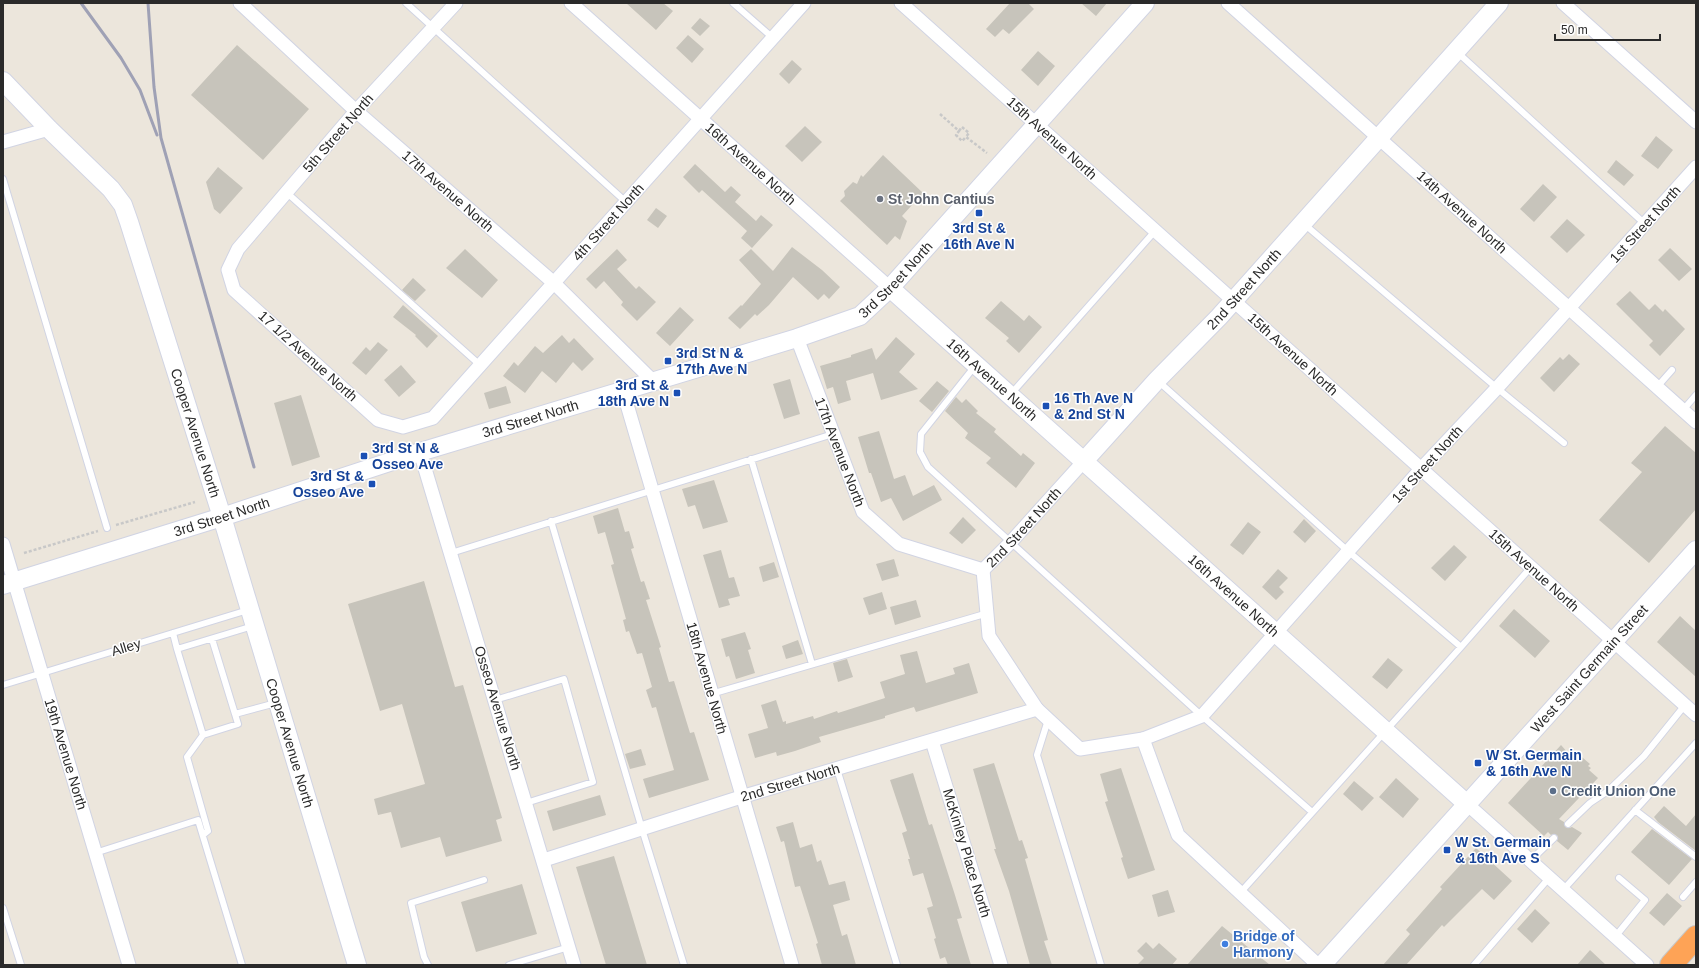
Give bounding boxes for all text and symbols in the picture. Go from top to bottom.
scale bar [1555,16,1660,42]
text: 50 m [1561,23,1588,37]
street label: 5th Street North [300,90,376,176]
street label: 15th Avenue North [1004,93,1100,183]
street label: 16th Avenue North [702,119,799,208]
street label: 17th Avenue North [399,147,497,235]
street label: 14th Avenue North [1414,167,1510,257]
street label: 4th Street North [569,180,647,264]
street label: 1st Street North [1606,182,1684,266]
place label: St John Cantius [888,191,995,207]
marker: St John Cantius [875,194,885,204]
marker: 3rd St & 16th Ave N [974,208,984,218]
place label: 3rd St & 16th Ave N [943,220,1015,252]
street label: 3rd Street North [855,238,936,321]
street label: 2nd Street North [1204,245,1284,332]
street label: 17 1/2 Avenue North [255,307,361,405]
street label: 15th Avenue North [1245,309,1341,399]
street label: 16th Avenue North [944,335,1041,424]
place label: 3rd St N & 17th Ave N [676,345,747,377]
marker: 3rd St N & 17th Ave N [663,356,673,366]
street label: Cooper Avenue North [168,366,223,500]
place label: 3rd St & 18th Ave N [598,377,669,409]
marker: 3rd St & 18th Ave N [672,388,682,398]
place label: 16 Th Ave N & 2nd St N [1054,390,1133,422]
street label: 17th Avenue North [812,395,868,509]
street label: 3rd Street North [480,397,580,441]
marker: 16 Th Ave N & 2nd St N [1041,401,1051,411]
street label: 1st Street North [1388,422,1466,506]
place label: 3rd St N & Osseo Ave [372,440,444,472]
marker: 3rd St N & Osseo Ave [359,451,369,461]
place label: 3rd St & Osseo Ave [293,468,364,500]
marker: 3rd St & Osseo Ave [367,479,377,489]
street label: 2nd Street North [983,484,1064,570]
street label: 3rd Street North [172,494,272,540]
street label: 15th Avenue North [1486,525,1582,615]
street label: 16th Avenue North [1185,551,1282,640]
street label: West Saint Germain Street [1527,601,1651,736]
street label: 18th Avenue North [683,620,731,736]
street label: Alley [109,635,143,659]
street label: Osseo Avenue North [472,644,524,772]
street label: Cooper Avenue North [263,676,317,810]
street label: 19th Avenue North [41,696,91,812]
place label: W St. Germain & 16th Ave N [1486,747,1582,779]
marker: W St. Germain & 16th Ave N [1473,758,1483,768]
street label: 2nd Street North [738,760,842,805]
place label: Credit Union One [1561,783,1676,799]
marker: Credit Union One [1548,786,1558,796]
street label: McKinley Place North [940,787,994,919]
place label: W St. Germain & 16th Ave S [1455,834,1551,866]
marker: W St. Germain & 16th Ave S [1442,845,1452,855]
place label: Bridge of Harmony [1233,928,1295,960]
marker: Bridge of Harmony [1220,939,1230,949]

